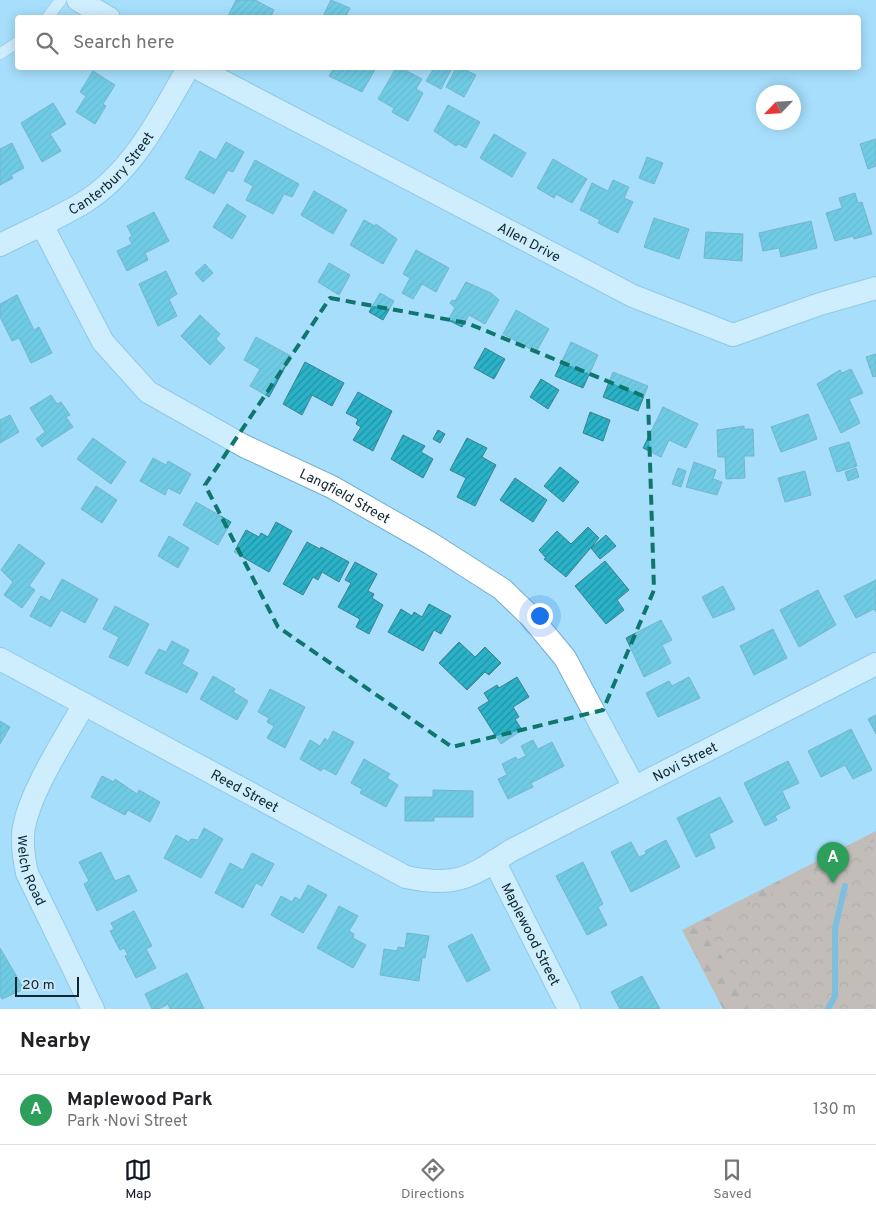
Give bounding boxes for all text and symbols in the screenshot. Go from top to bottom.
search box [15,15,861,70]
icon: search [33,29,61,57]
text: Search here [73,31,175,55]
north arrow [756,85,801,130]
street label: Canterbury Street [66,129,158,220]
street label: Allen Drive [494,220,563,267]
street label: Langfield Street [296,466,393,528]
your location [527,603,553,629]
street label: Novi Street [650,739,721,787]
street label: Reed Street [207,767,281,817]
street label: Welch Road [13,835,49,909]
pin: A [817,842,849,883]
street label: Maplewood Street [497,881,563,989]
scale bar [15,974,79,997]
text: 20 m [22,977,55,994]
text: Nearby [20,1028,91,1055]
text: Maplewood Park [67,1088,213,1112]
text: A [30,1100,42,1120]
text: 130 m [813,1100,856,1120]
text: Park · Novi Street [67,1112,188,1132]
tab: Map [124,1156,152,1203]
tab: Directions [401,1156,465,1203]
tab: Saved [713,1156,752,1203]

